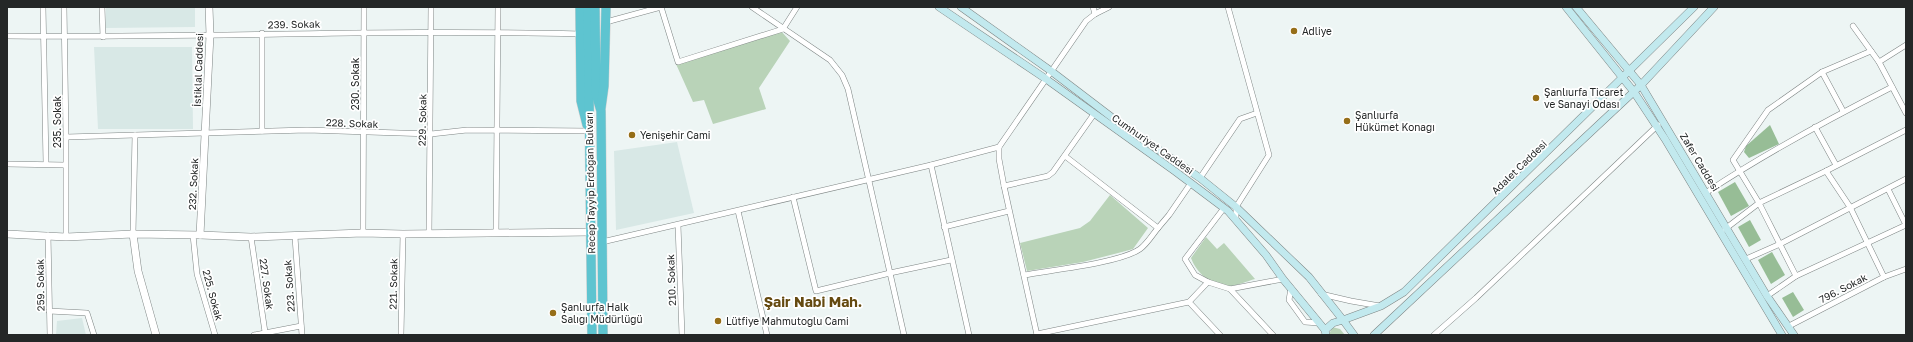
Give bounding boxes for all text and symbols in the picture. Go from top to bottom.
street label: 239. Sokak [268,18,321,30]
place label: Adliye [1302,25,1332,37]
marker: Adliye [1289,26,1299,36]
street label: İstiklal Caddesi [190,33,205,107]
street label: 230. Sokak [349,57,361,110]
place label: Şanlıurfa Ticaret ve Sanayi Odası [1544,86,1623,110]
street label: 229. Sokak [416,93,428,146]
marker: Şanlıurfa Ticaret ve Sanayi Odası [1531,93,1541,103]
street label: 235. Sokak [51,96,63,148]
place label: Şanlıurfa Hükümet Konağı [1355,109,1435,133]
street label: Cumhuriyet Caddesi [1110,111,1196,177]
street label: Recep Tayyip Erdoğan Bulvarı [583,112,597,254]
street label: 228. Sokak [326,116,379,130]
marker: Şanlıurfa Hükümet Konağı [1342,116,1352,126]
place label: Yenişehir Cami [640,129,711,141]
marker: Yenişehir Cami [627,130,637,140]
street label: Zafer Caddesi [1678,131,1722,193]
street label: Adalet Caddesi [1489,138,1549,196]
street label: 232. Sokak [186,157,200,210]
street label: 210. Sokak [664,254,678,306]
street label: 259. Sokak [34,258,46,311]
street label: 227. Sokak [257,258,277,311]
street label: 221. Sokak [387,258,399,310]
street label: 223. Sokak [281,259,297,312]
street label: 225. Sokak [200,268,226,322]
street label: 796. Sokak [1817,271,1869,305]
district label: Şair Nabi Mah. [764,293,862,310]
place label: Şanlıurfa Halk Salığı Müdürlüğü [561,301,642,325]
marker: Şanlıurfa Halk Salığı Müdürlüğü [548,308,558,318]
place label: Lütfiye Mahmutoğlu Cami [726,315,849,327]
marker: Lütfiye Mahmutoğlu Cami [713,316,723,326]

